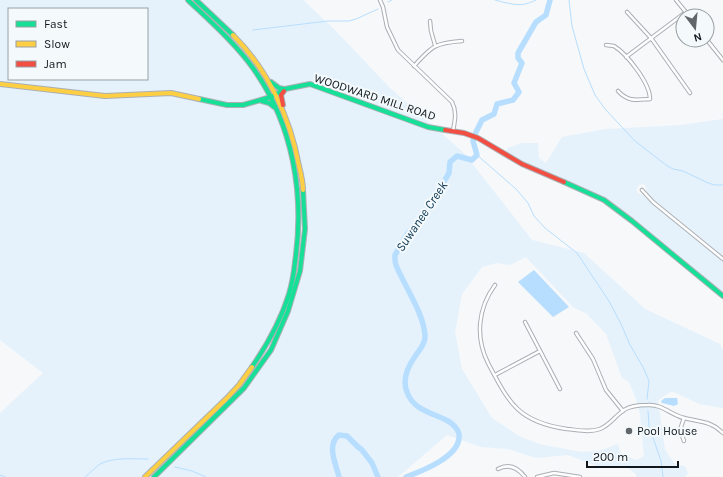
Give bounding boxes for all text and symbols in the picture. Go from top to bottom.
legend [8,8,148,80]
north arrow [675,8,715,48]
text: Fast [44,17,68,31]
text: N [692,30,703,44]
text: Slow [44,37,70,51]
text: Jam [44,57,67,71]
street label: WOODWARD MILL ROAD [312,71,438,123]
water label: Suwanee Creek [392,178,451,254]
place label: Pool House [637,424,697,438]
marker: Pool House [624,426,634,436]
scale bar [587,443,678,469]
text: 200 m [593,450,628,464]

